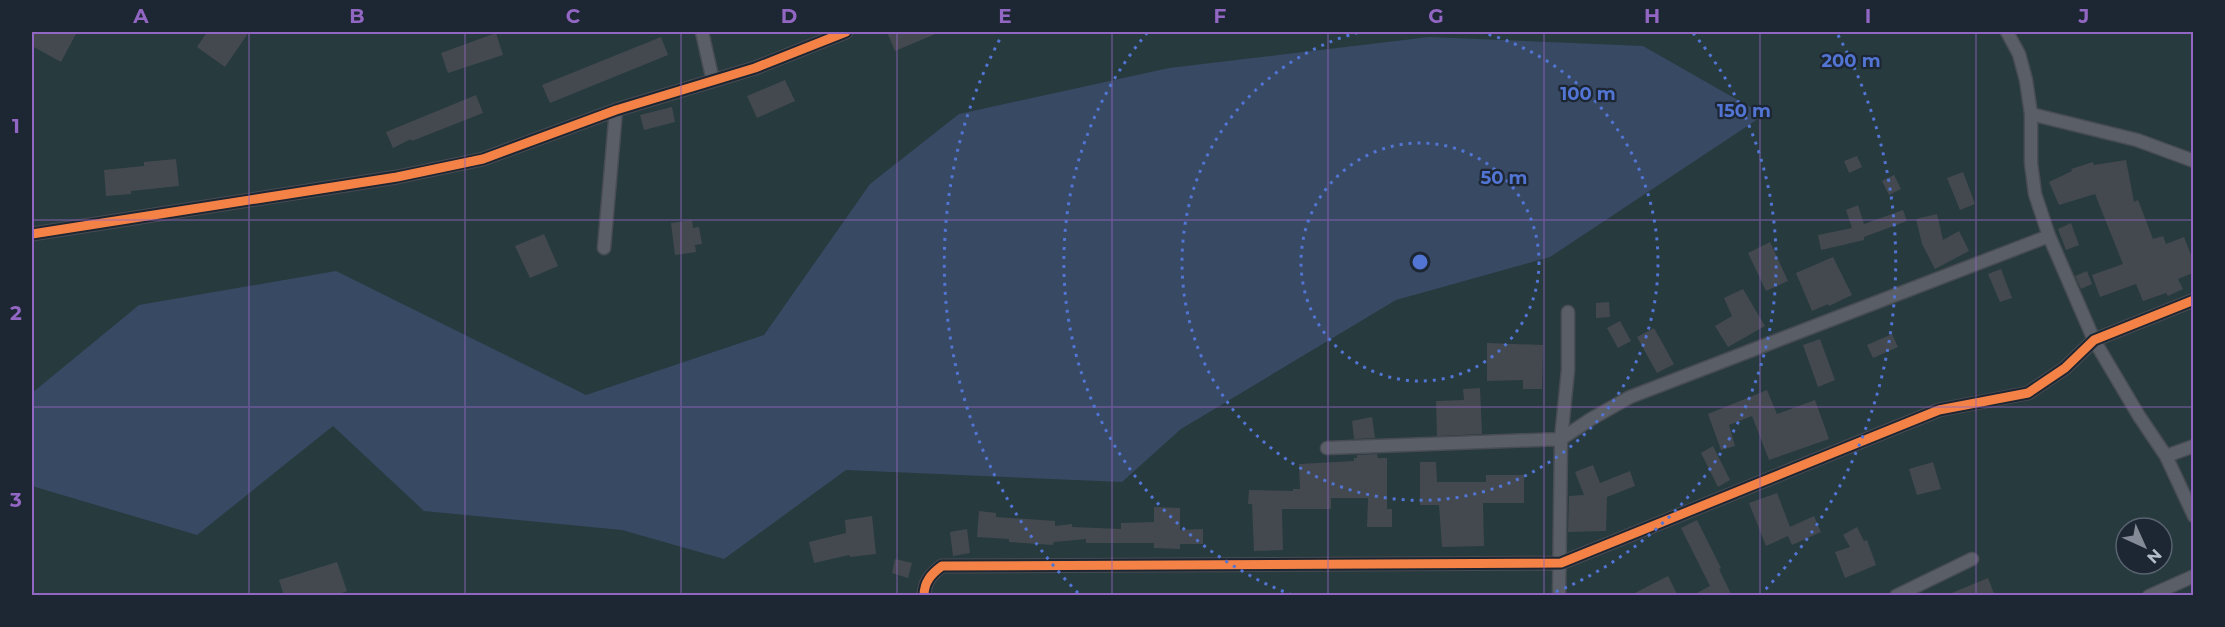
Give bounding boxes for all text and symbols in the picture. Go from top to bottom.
text: A [132,4,149,28]
text: B [349,4,365,28]
text: C [566,4,581,28]
text: D [781,4,797,28]
text: E [998,4,1012,28]
text: F [1214,4,1227,28]
text: G [1428,4,1444,28]
text: H [1644,4,1660,28]
text: I [1865,4,1871,28]
text: J [2078,4,2089,28]
text: 200 m [1821,50,1881,72]
text: 100 m [1560,83,1616,105]
text: 150 m [1717,100,1771,122]
text: 1 [12,114,20,138]
text: 50 m [1481,167,1527,189]
centre of rings [1410,252,1430,272]
text: 2 [10,301,22,325]
text: 3 [9,488,22,512]
north arrow [2114,516,2174,576]
text: N [2143,545,2166,568]

